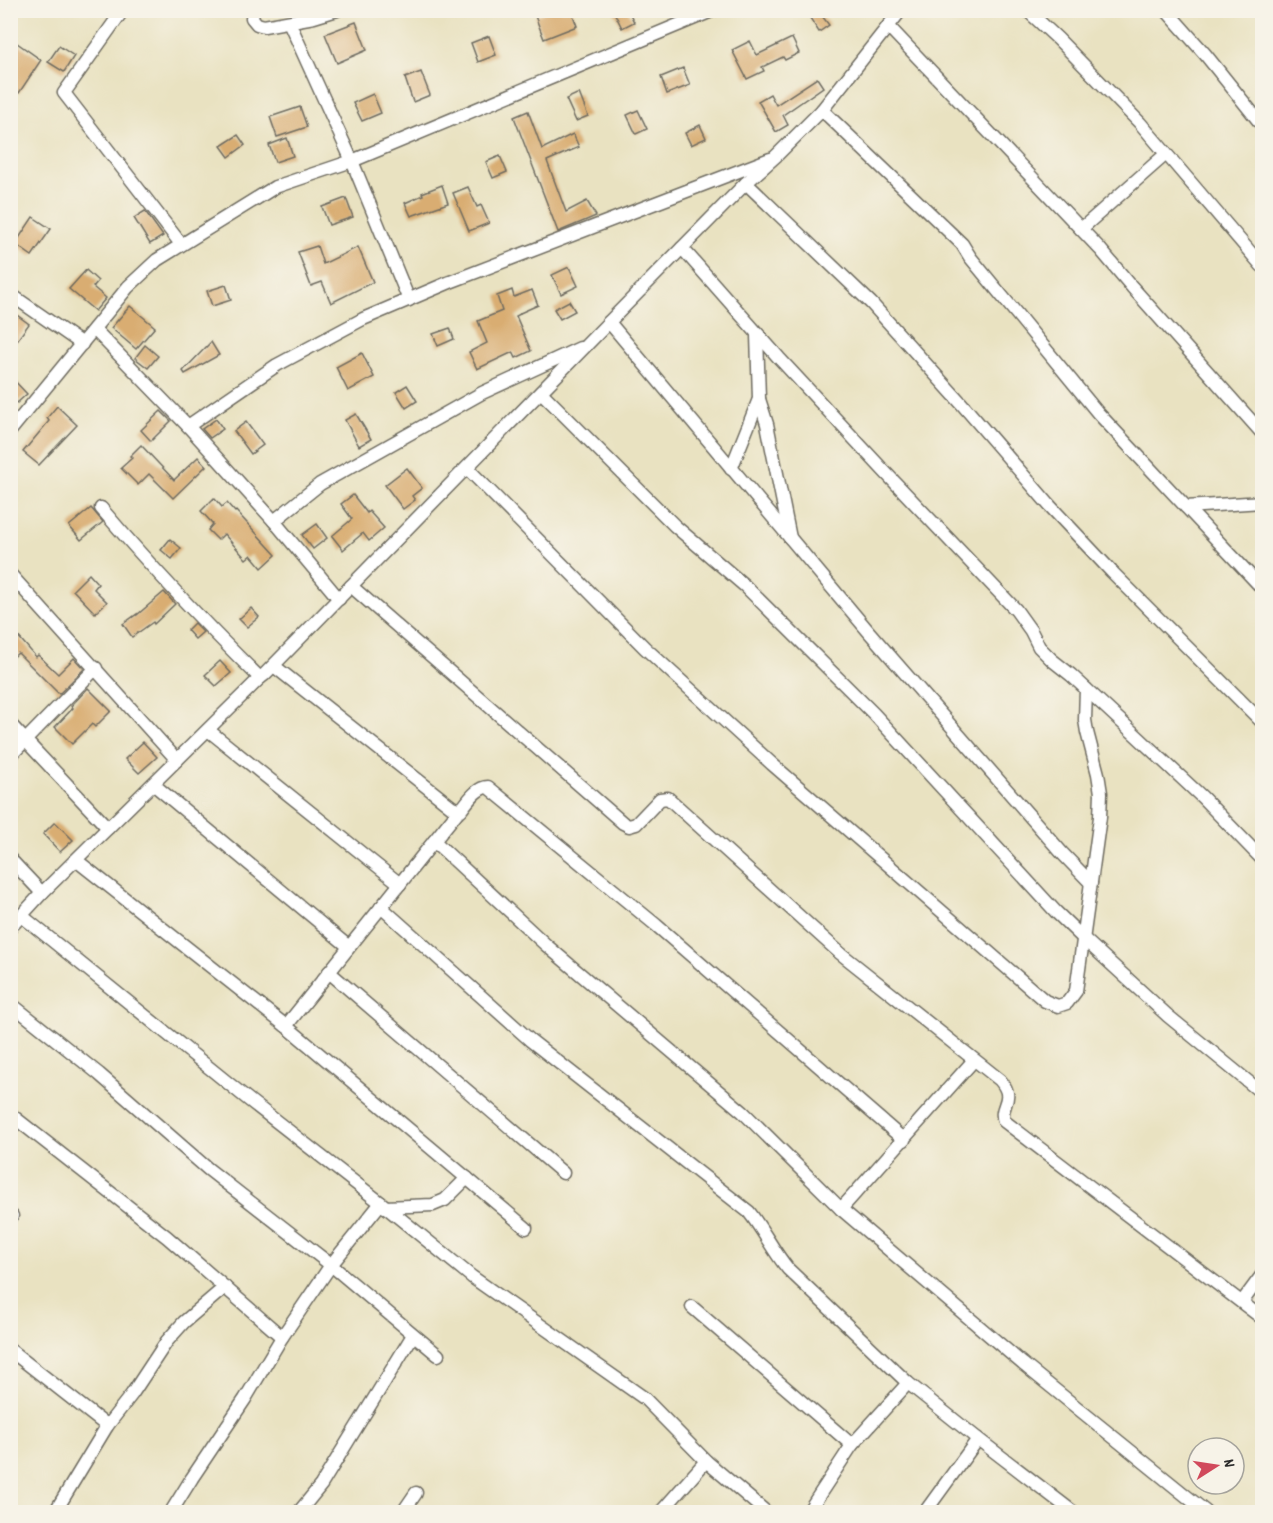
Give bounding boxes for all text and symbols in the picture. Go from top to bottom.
north arrow [1186,1436,1246,1496]
text: N [1216,1457,1240,1470]

